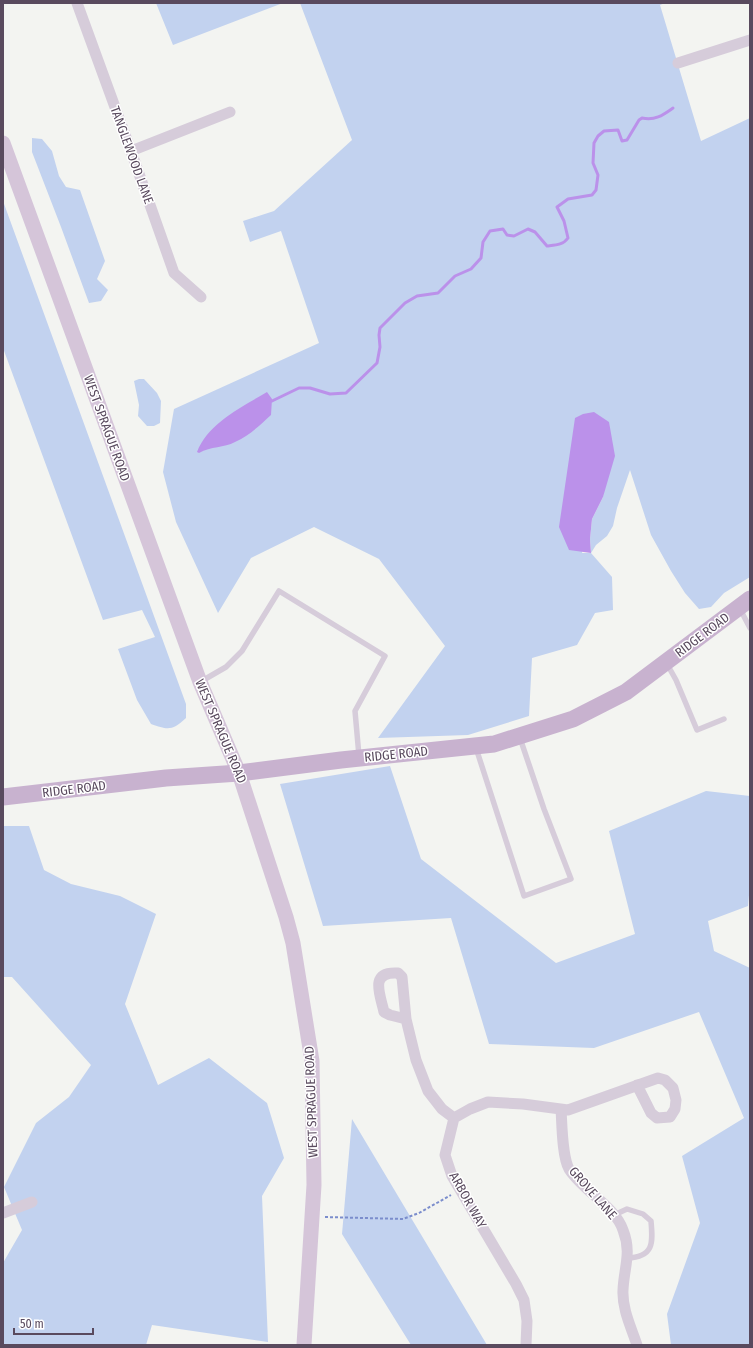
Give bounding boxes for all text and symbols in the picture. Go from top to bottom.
street label: TANGLEWOOD LANE [107,104,157,206]
street label: WEST SPRAGUE ROAD [81,373,133,483]
street label: RIDGE ROAD [672,610,732,660]
street label: WEST SPRAGUE ROAD [192,677,250,785]
street label: RIDGE ROAD [363,743,429,765]
street label: RIDGE ROAD [41,778,107,800]
street label: WEST SPRAGUE ROAD [302,1046,320,1158]
street label: GROVE LANE [566,1164,620,1222]
street label: ARBOR WAY [446,1169,490,1231]
scale bar [14,1310,93,1336]
text: 50 m [20,1317,44,1331]

